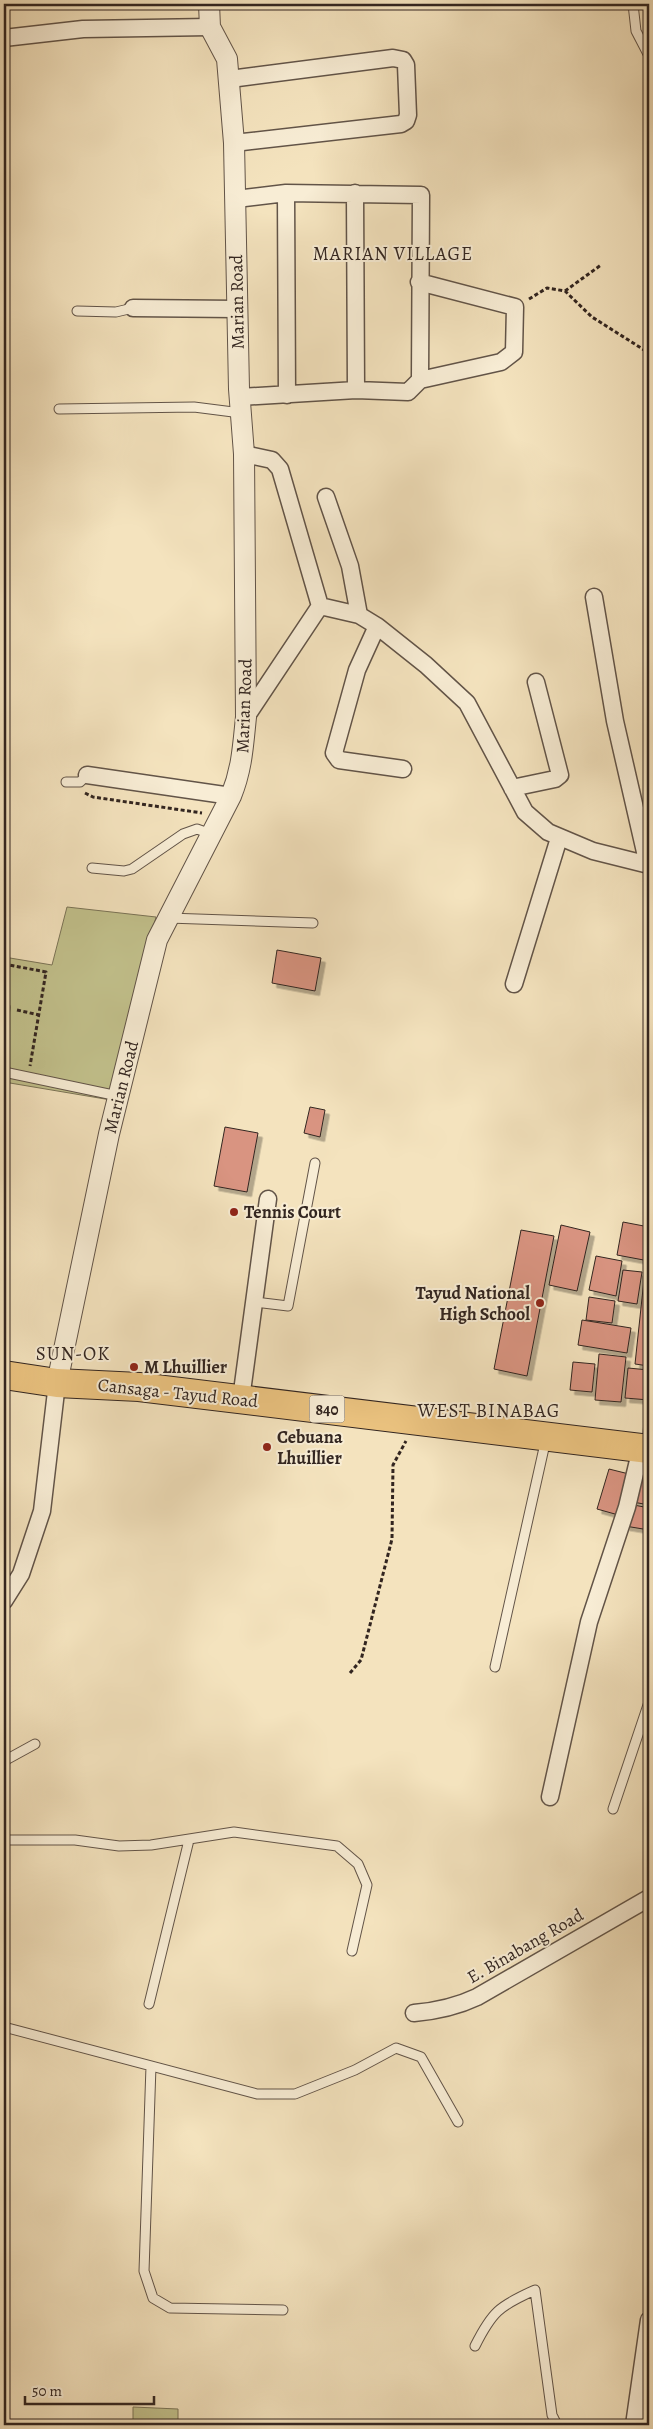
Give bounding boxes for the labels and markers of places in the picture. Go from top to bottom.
place label: Tennis Court [244,1200,341,1224]
marker: Tennis Court [228,1206,240,1218]
place label: Tayud National High School [415,1281,530,1326]
marker: Tayud National High School [534,1297,546,1309]
place label: M Lhuillier [144,1355,228,1379]
marker: M Lhuillier [128,1361,140,1373]
place label: Cebuana Lhuillier [277,1425,343,1470]
marker: Cebuana Lhuillier [261,1441,273,1453]

